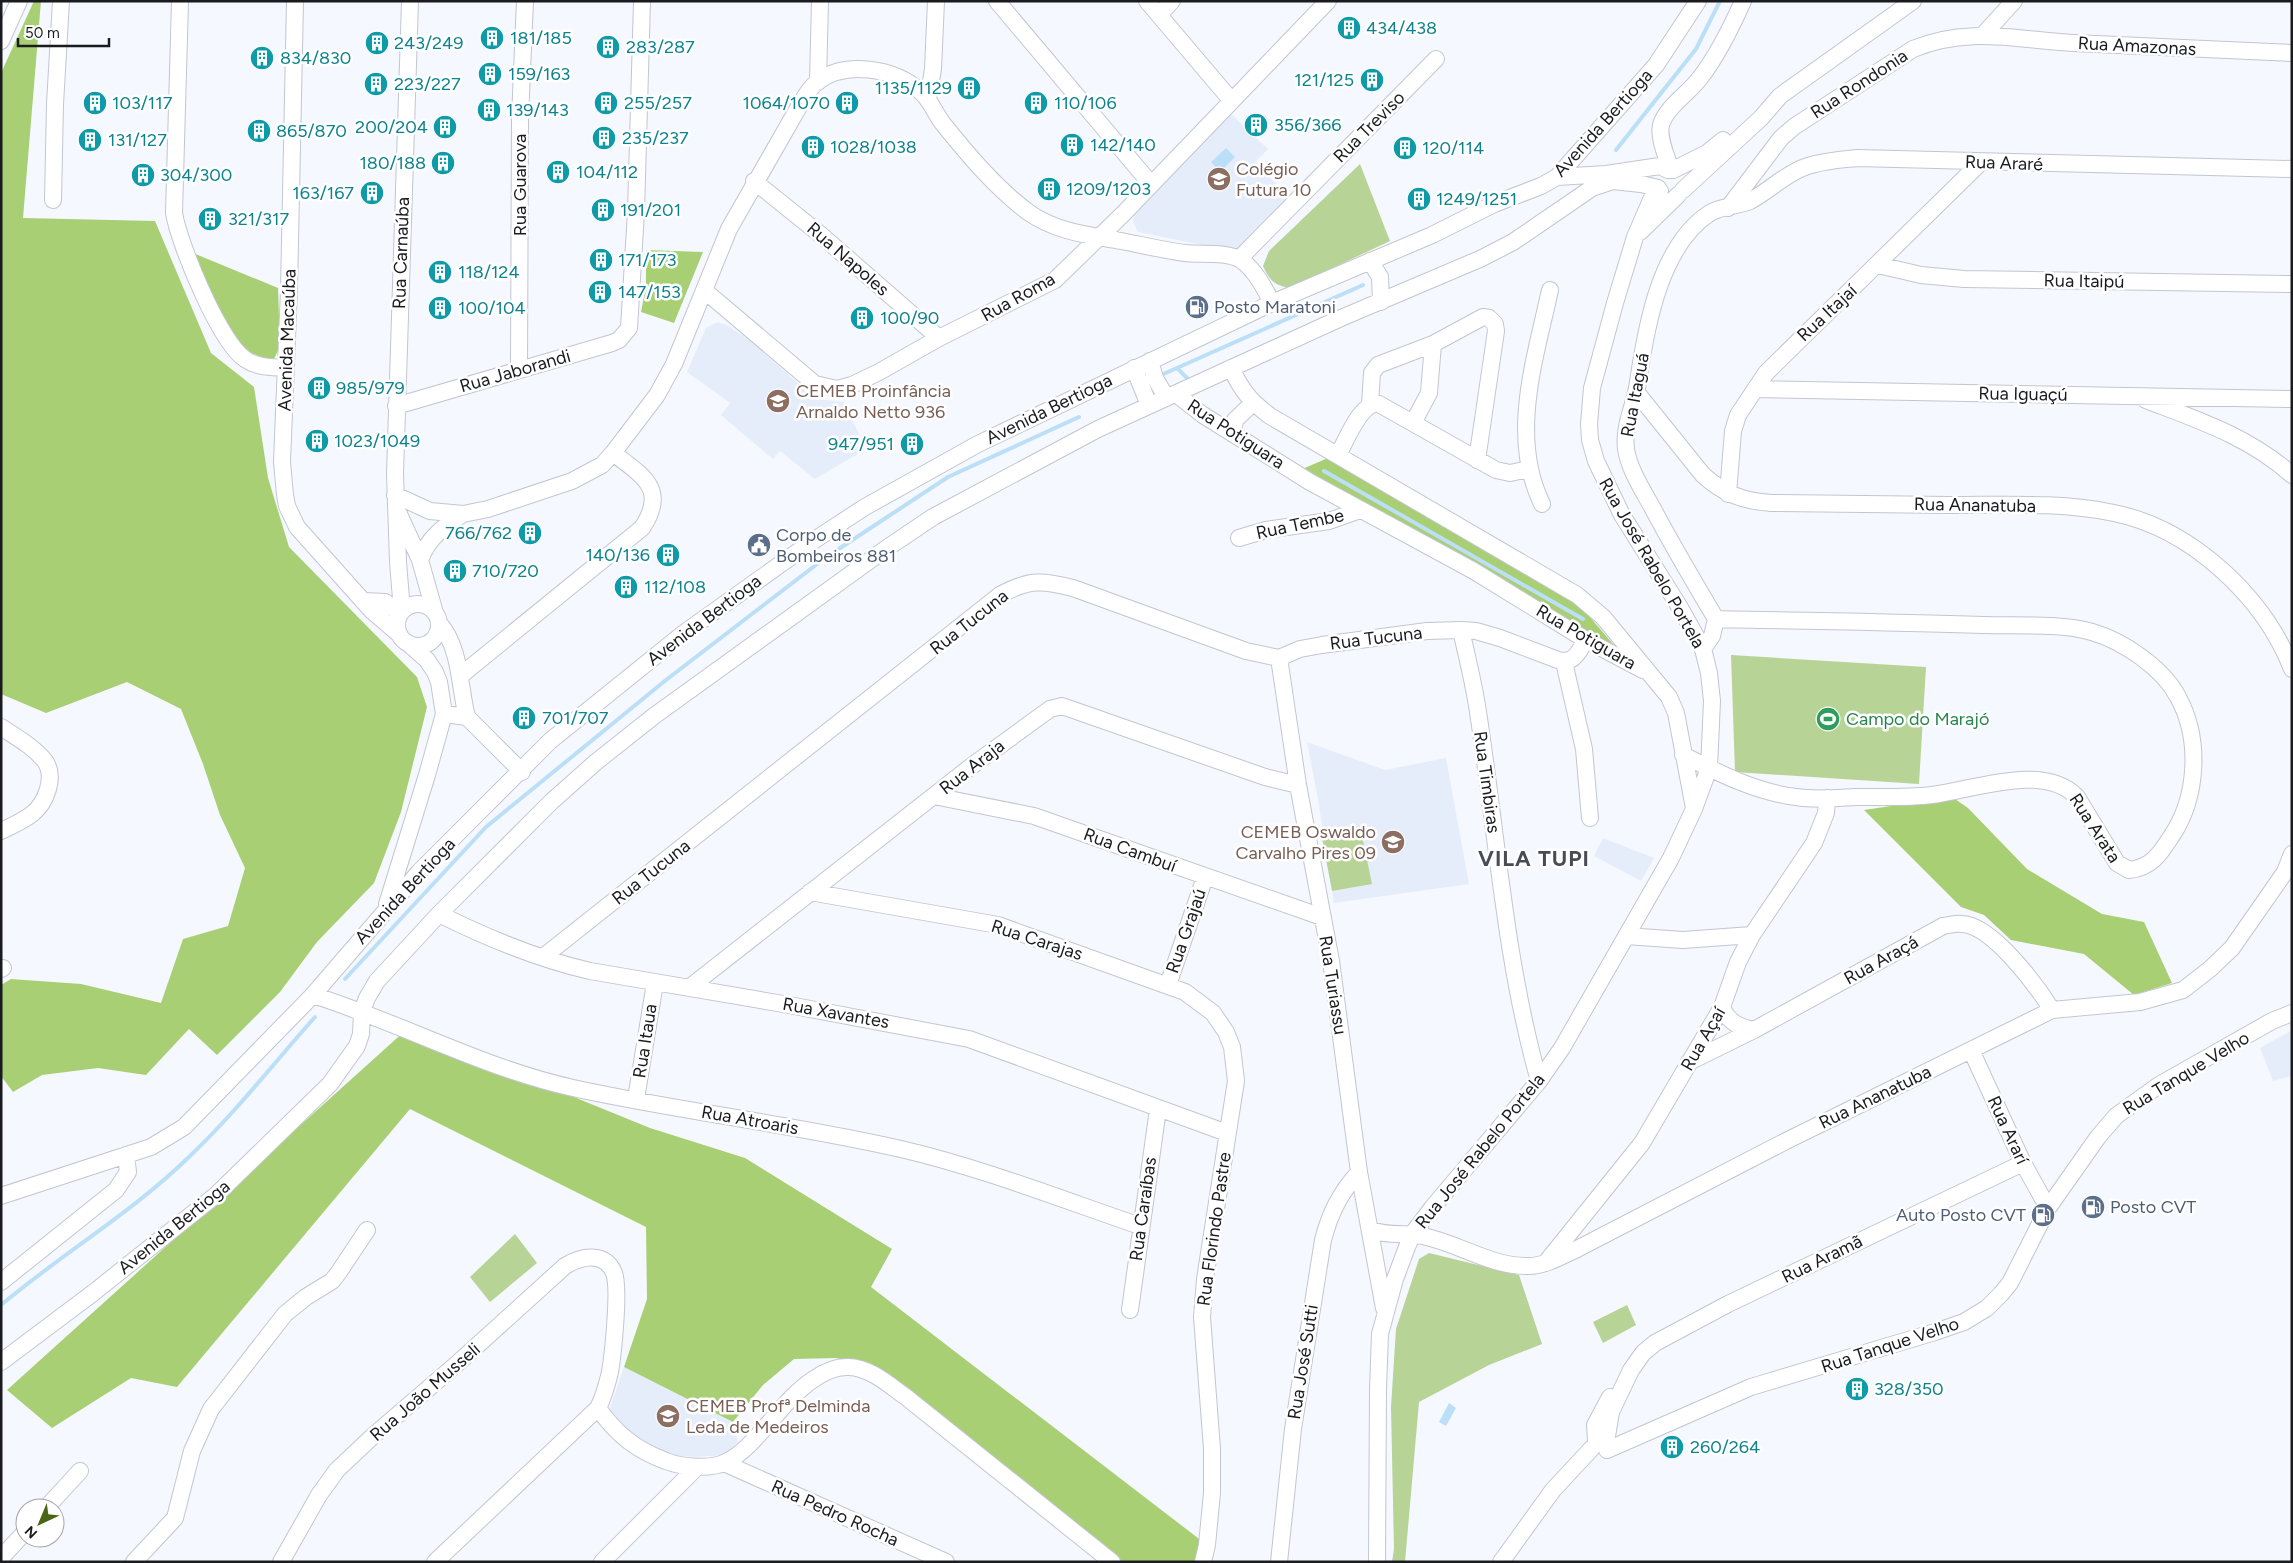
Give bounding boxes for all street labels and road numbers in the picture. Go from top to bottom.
street label: Rua Amazonas [2077,32,2197,60]
street label: Rua Rondonia [1806,45,1912,123]
street label: Avenida Bertioga [1549,65,1657,181]
street label: Rua Treviso [1329,87,1409,167]
street label: Rua Guarova [509,134,531,236]
street label: Rua Araré [1964,151,2044,175]
street label: Rua Carnaúba [388,197,414,309]
street label: Rua Napoles [803,217,893,301]
street label: Avenida Macaúba [274,268,300,412]
street label: Rua Roma [977,268,1059,326]
street label: Rua Itaipú [2044,269,2124,293]
street label: Rua Itajaí [1792,279,1862,346]
street label: Rua Jaborandi [457,345,573,397]
street label: Rua Itaguá [1616,351,1654,439]
street label: Avenida Bertioga [982,369,1116,449]
street label: Rua Iguaçú [1978,382,2068,406]
street label: Rua Potiguara [1183,394,1289,474]
street label: Rua José Rabelo Portela [1594,474,1710,652]
street label: Rua Ananatuba [1914,493,2036,517]
street label: Rua Tembe [1254,504,1346,544]
street label: Avenida Bertioga [642,570,766,670]
street label: Rua Tucuna [926,585,1012,659]
street label: Rua Potiguara [1532,600,1640,674]
street label: Rua Tucuna [1328,621,1424,655]
street label: Rua Timbiras [1469,730,1505,834]
street label: Rua Araja [935,735,1009,799]
street label: Rua Arata [2064,789,2126,867]
street label: Rua Cambuí [1081,823,1180,877]
street label: Avenida Bertioga [350,833,460,949]
street label: Rua Tucuna [608,835,694,909]
street label: Rua Grajaú [1161,886,1211,976]
street label: Rua Carajas [989,915,1085,965]
street label: Rua Araçá [1840,931,1922,989]
street label: Rua Turiassu [1314,934,1352,1036]
street label: Rua Xavantes [781,993,891,1033]
street label: Rua Itaua [628,1002,662,1080]
street label: Rua Açaí [1676,1002,1730,1075]
street label: Rua Tanque Velho [2119,1027,2253,1119]
street label: Rua Ananatuba [1815,1060,1935,1134]
street label: Rua José Rabelo Portela [1411,1069,1549,1233]
street label: Rua Ararí [1983,1092,2034,1168]
street label: Rua Atroaris [700,1101,800,1139]
street label: Rua Florindo Pastre [1192,1150,1236,1307]
street label: Rua Caraíbas [1125,1156,1161,1262]
street label: Avenida Bertioga [114,1175,234,1279]
street label: Rua Aramã [1778,1230,1866,1288]
street label: Rua José Sutti [1283,1303,1323,1421]
street label: Rua Tanque Velho [1818,1312,1962,1378]
street label: Rua João Musseli [365,1338,485,1446]
street label: Rua Pedro Rocha [768,1475,902,1551]

